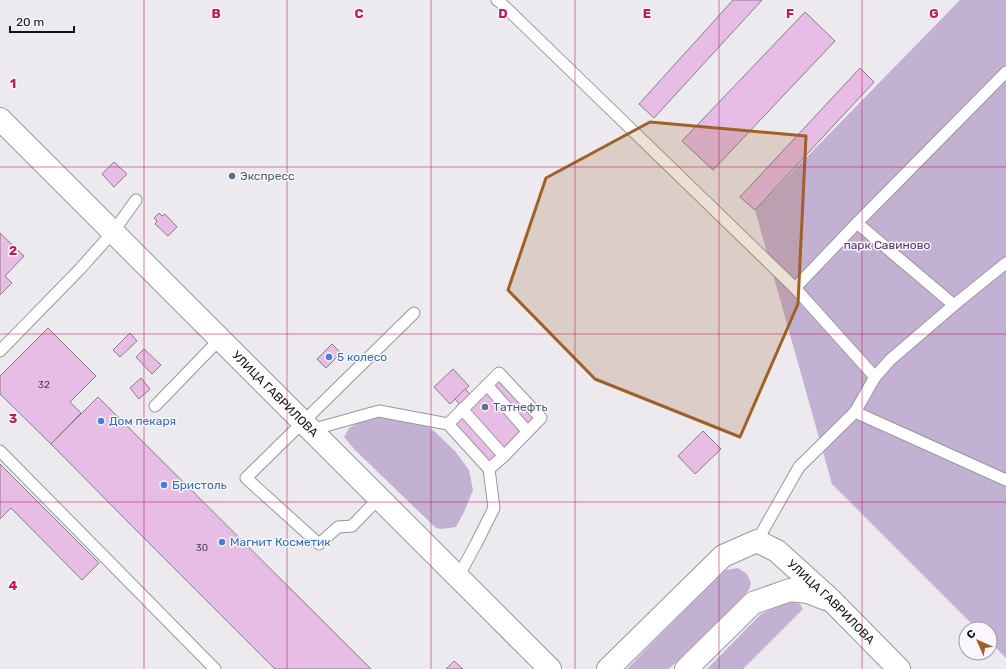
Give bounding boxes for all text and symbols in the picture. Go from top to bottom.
text: B [211,6,221,21]
text: C [354,6,364,21]
text: D [498,6,508,21]
text: E [643,6,651,21]
text: F [786,6,794,21]
text: G [929,6,939,21]
scale bar [10,8,74,34]
text: 20 m [16,15,44,29]
text: 1 [10,76,16,91]
place label: Экспресс [240,169,295,183]
marker: Экспресс [227,171,237,181]
park label: парк Савиново [844,238,930,252]
text: 2 [9,243,17,258]
street label: УЛИЦА ГАВРИЛОВА [229,348,321,440]
place label: 5 колесо [337,350,387,364]
marker: 5 колесо [324,352,334,362]
house number: 32 [38,379,50,391]
place label: Татнефть [493,400,548,414]
marker: Татнефть [480,402,490,412]
text: 3 [9,411,18,426]
place label: Дом пекаря [109,414,176,428]
marker: Дом пекаря [96,416,106,426]
place label: Бристоль [172,478,227,492]
marker: Бристоль [159,480,169,490]
place label: Магнит Косметик [230,535,331,549]
marker: Магнит Косметик [217,537,227,547]
house number: 30 [196,542,208,554]
street label: УЛИЦА ГАВРИЛОВА [784,557,877,647]
text: 4 [9,578,18,593]
north arrow [958,621,998,661]
text: С [964,627,979,642]

